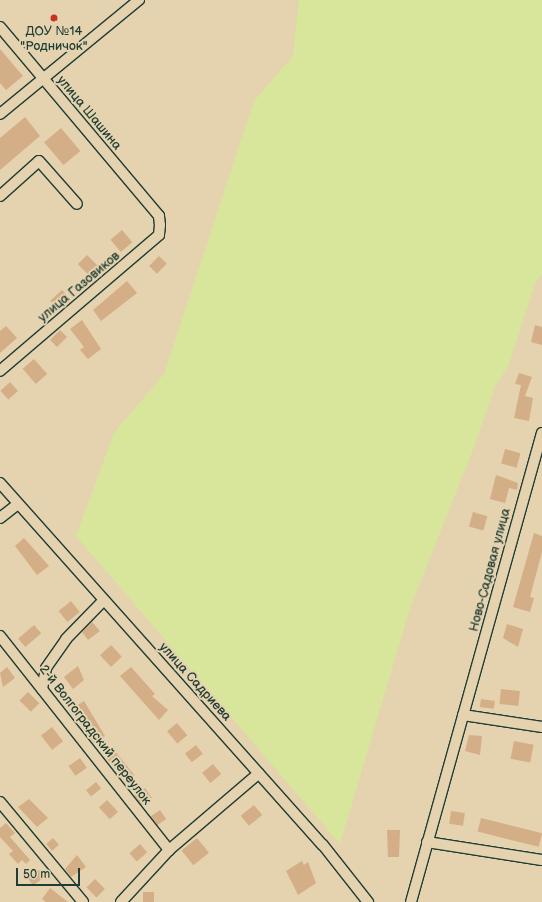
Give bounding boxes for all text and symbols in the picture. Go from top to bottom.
marker: ДОУ №14 "Родничок" [49,13,59,23]
place label: ДОУ №14 "Родничок" [20,24,88,55]
street label: улица Шашина [53,73,125,153]
street label: улица Газовиков [35,248,123,326]
street label: Ново-Садовая улица [466,507,514,633]
street label: улица Садриева [156,640,234,724]
street label: 2-й Волгоградский переулок [36,662,154,808]
scale bar [18,860,82,886]
text: 50 m [23,867,50,882]

